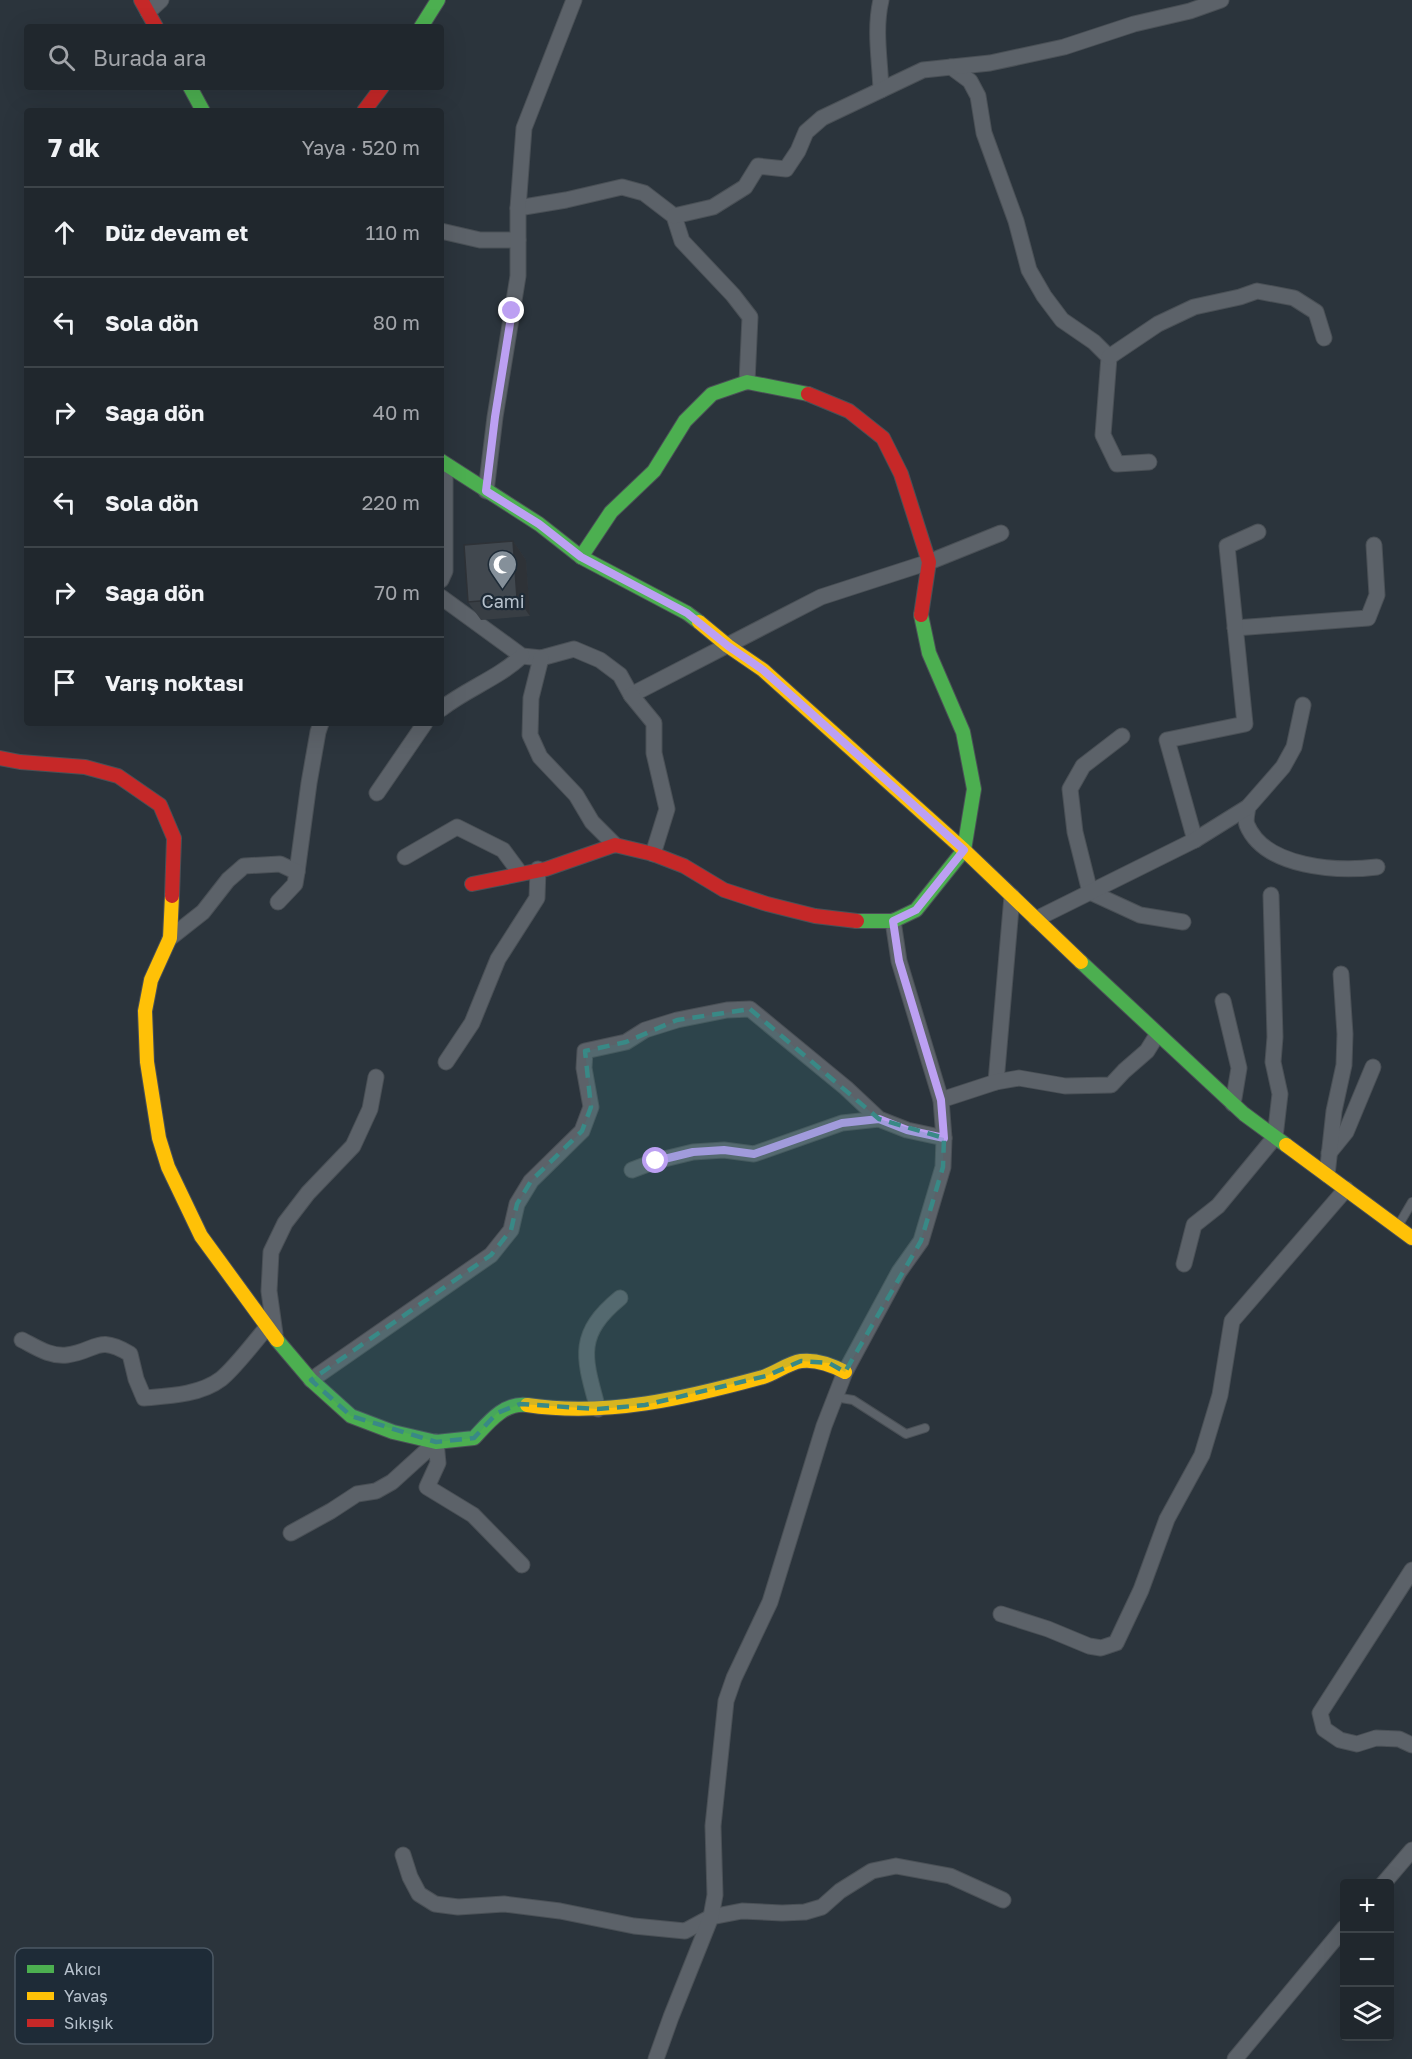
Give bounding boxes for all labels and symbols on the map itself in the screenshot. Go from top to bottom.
route end [498,297,524,323]
mosque icon: Cami [487,548,519,590]
place label: Cami [481,590,525,612]
route start [642,1147,668,1173]
legend [15,1948,213,2044]
text: Akıcı [64,1959,101,1979]
text: Yavaş [64,1986,108,2006]
text: Sıkışık [64,2013,114,2033]

